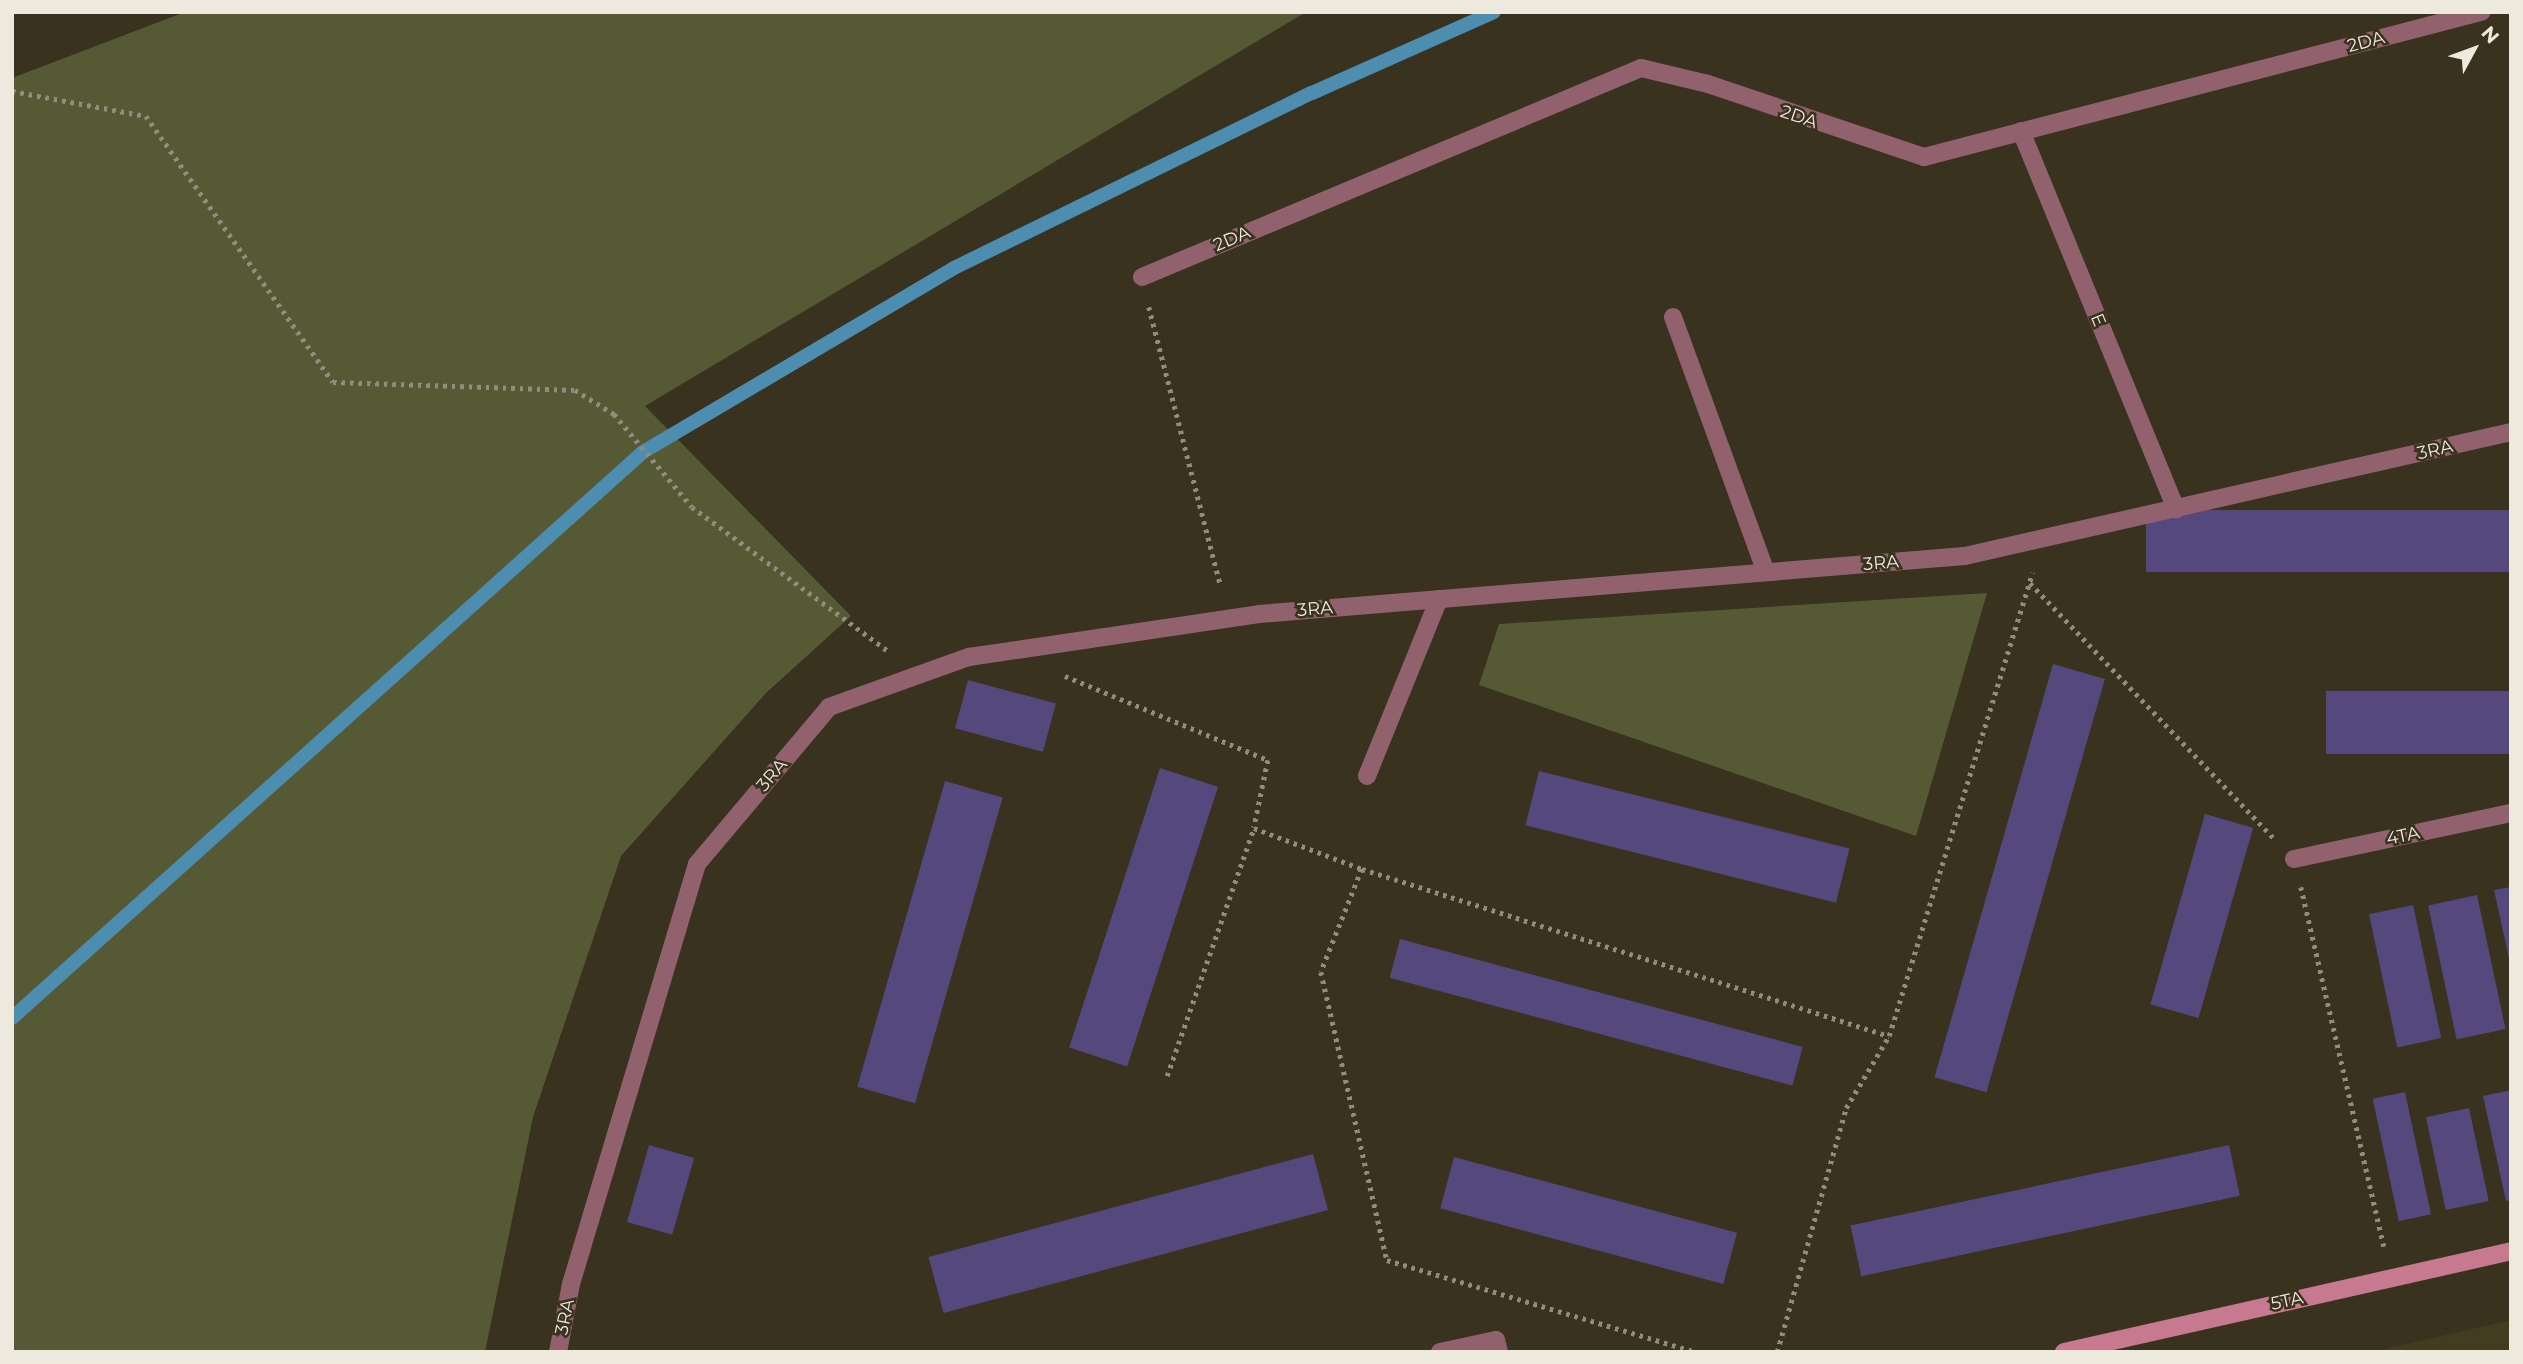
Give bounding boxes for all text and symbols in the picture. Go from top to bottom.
north arrow [2439,14,2509,84]
text: N [2477,22,2504,48]
street label: 2DA [2345,27,2387,57]
street label: 2DA [1778,101,1820,133]
street label: 2DA [1210,222,1254,256]
street label: E [2086,310,2110,330]
street label: 3RA [2415,435,2455,465]
street label: 3RA [1862,551,1900,575]
street label: 3RA [1296,597,1334,621]
street label: 3RA [752,754,792,796]
street label: 4TA [2384,822,2422,850]
street label: 5TA [2269,1287,2305,1315]
street label: 3RA [551,1297,579,1337]

